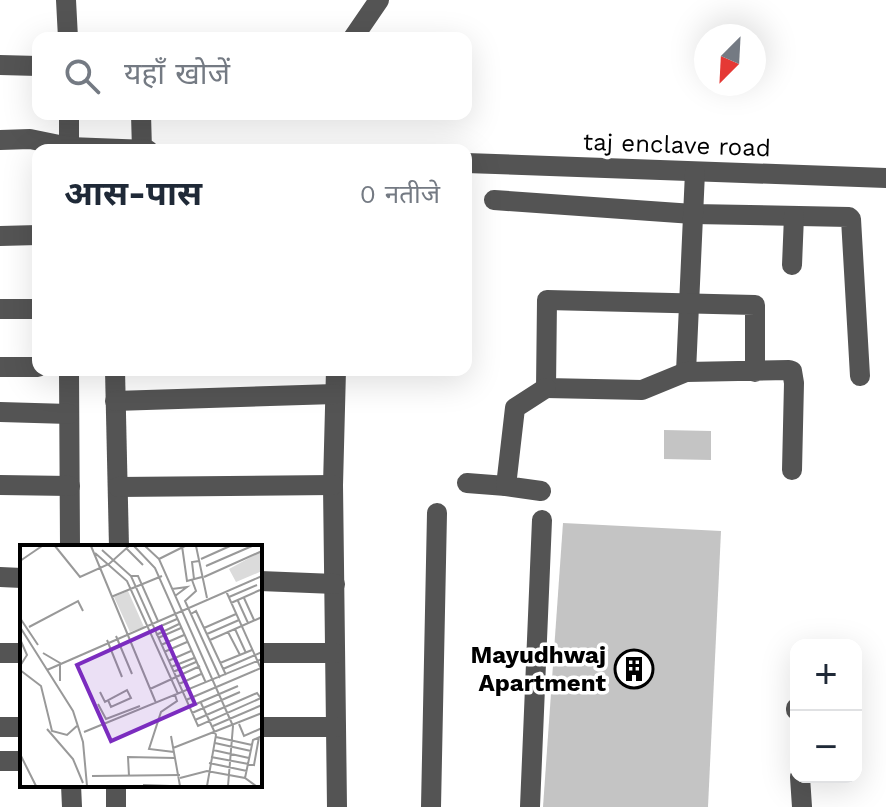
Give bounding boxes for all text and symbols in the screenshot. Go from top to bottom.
north arrow [694,24,766,96]
search box [32,32,472,120]
icon: search [60,54,104,98]
text: यहाँ खोजें [124,56,230,91]
street label: taj enclave road [583,128,771,162]
text: आस-पास [64,173,202,213]
text: 0 नतीजे [360,179,440,209]
inset map [20,545,262,787]
map controls [790,639,862,783]
button: + [790,639,862,711]
place label: Mayudhwaj Apartment [471,641,606,697]
building icon: Mayudhwaj Apartment [613,648,655,690]
button: − [790,711,862,783]

